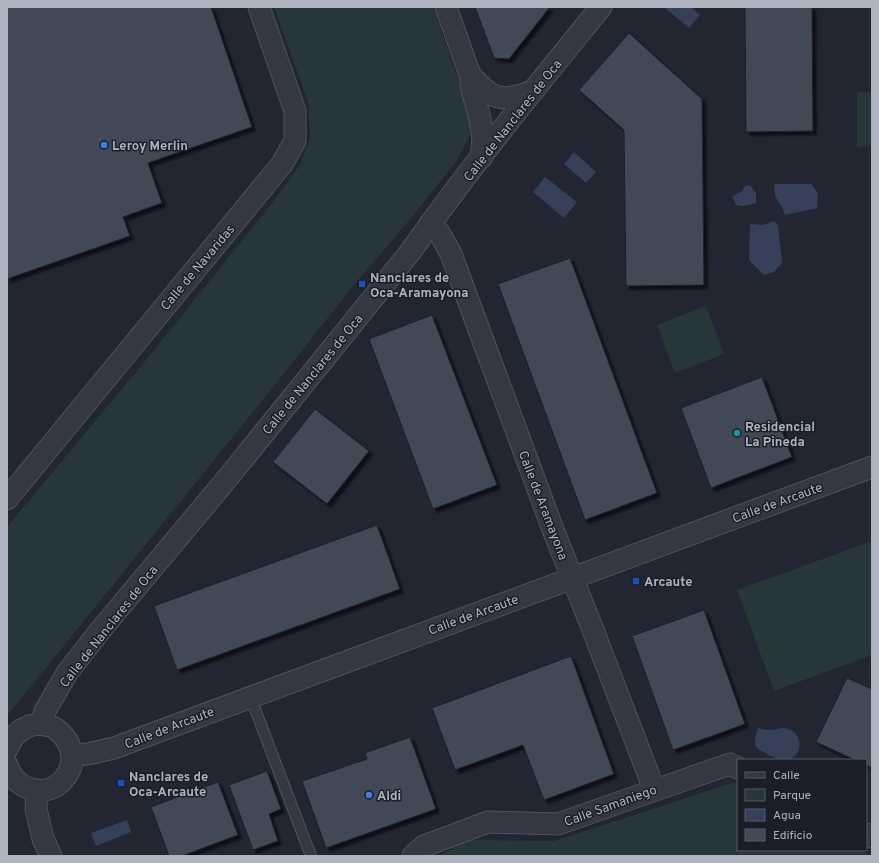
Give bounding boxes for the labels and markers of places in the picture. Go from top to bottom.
place label: Leroy Merlin [112,139,188,155]
marker: Leroy Merlin [99,140,109,150]
place label: Nanclares de Oca-Aramayona [370,271,468,302]
marker: Nanclares de Oca-Aramayona [357,279,367,289]
place label: Residencial La Pineda [745,420,815,451]
marker: Residencial La Pineda [732,428,742,438]
place label: Arcaute [644,575,693,591]
marker: Arcaute [631,576,641,586]
place label: Nanclares de Oca-Arcaute [129,770,208,801]
marker: Nanclares de Oca-Arcaute [116,778,126,788]
place label: Aldi [377,789,401,805]
marker: Aldi [364,790,374,800]

